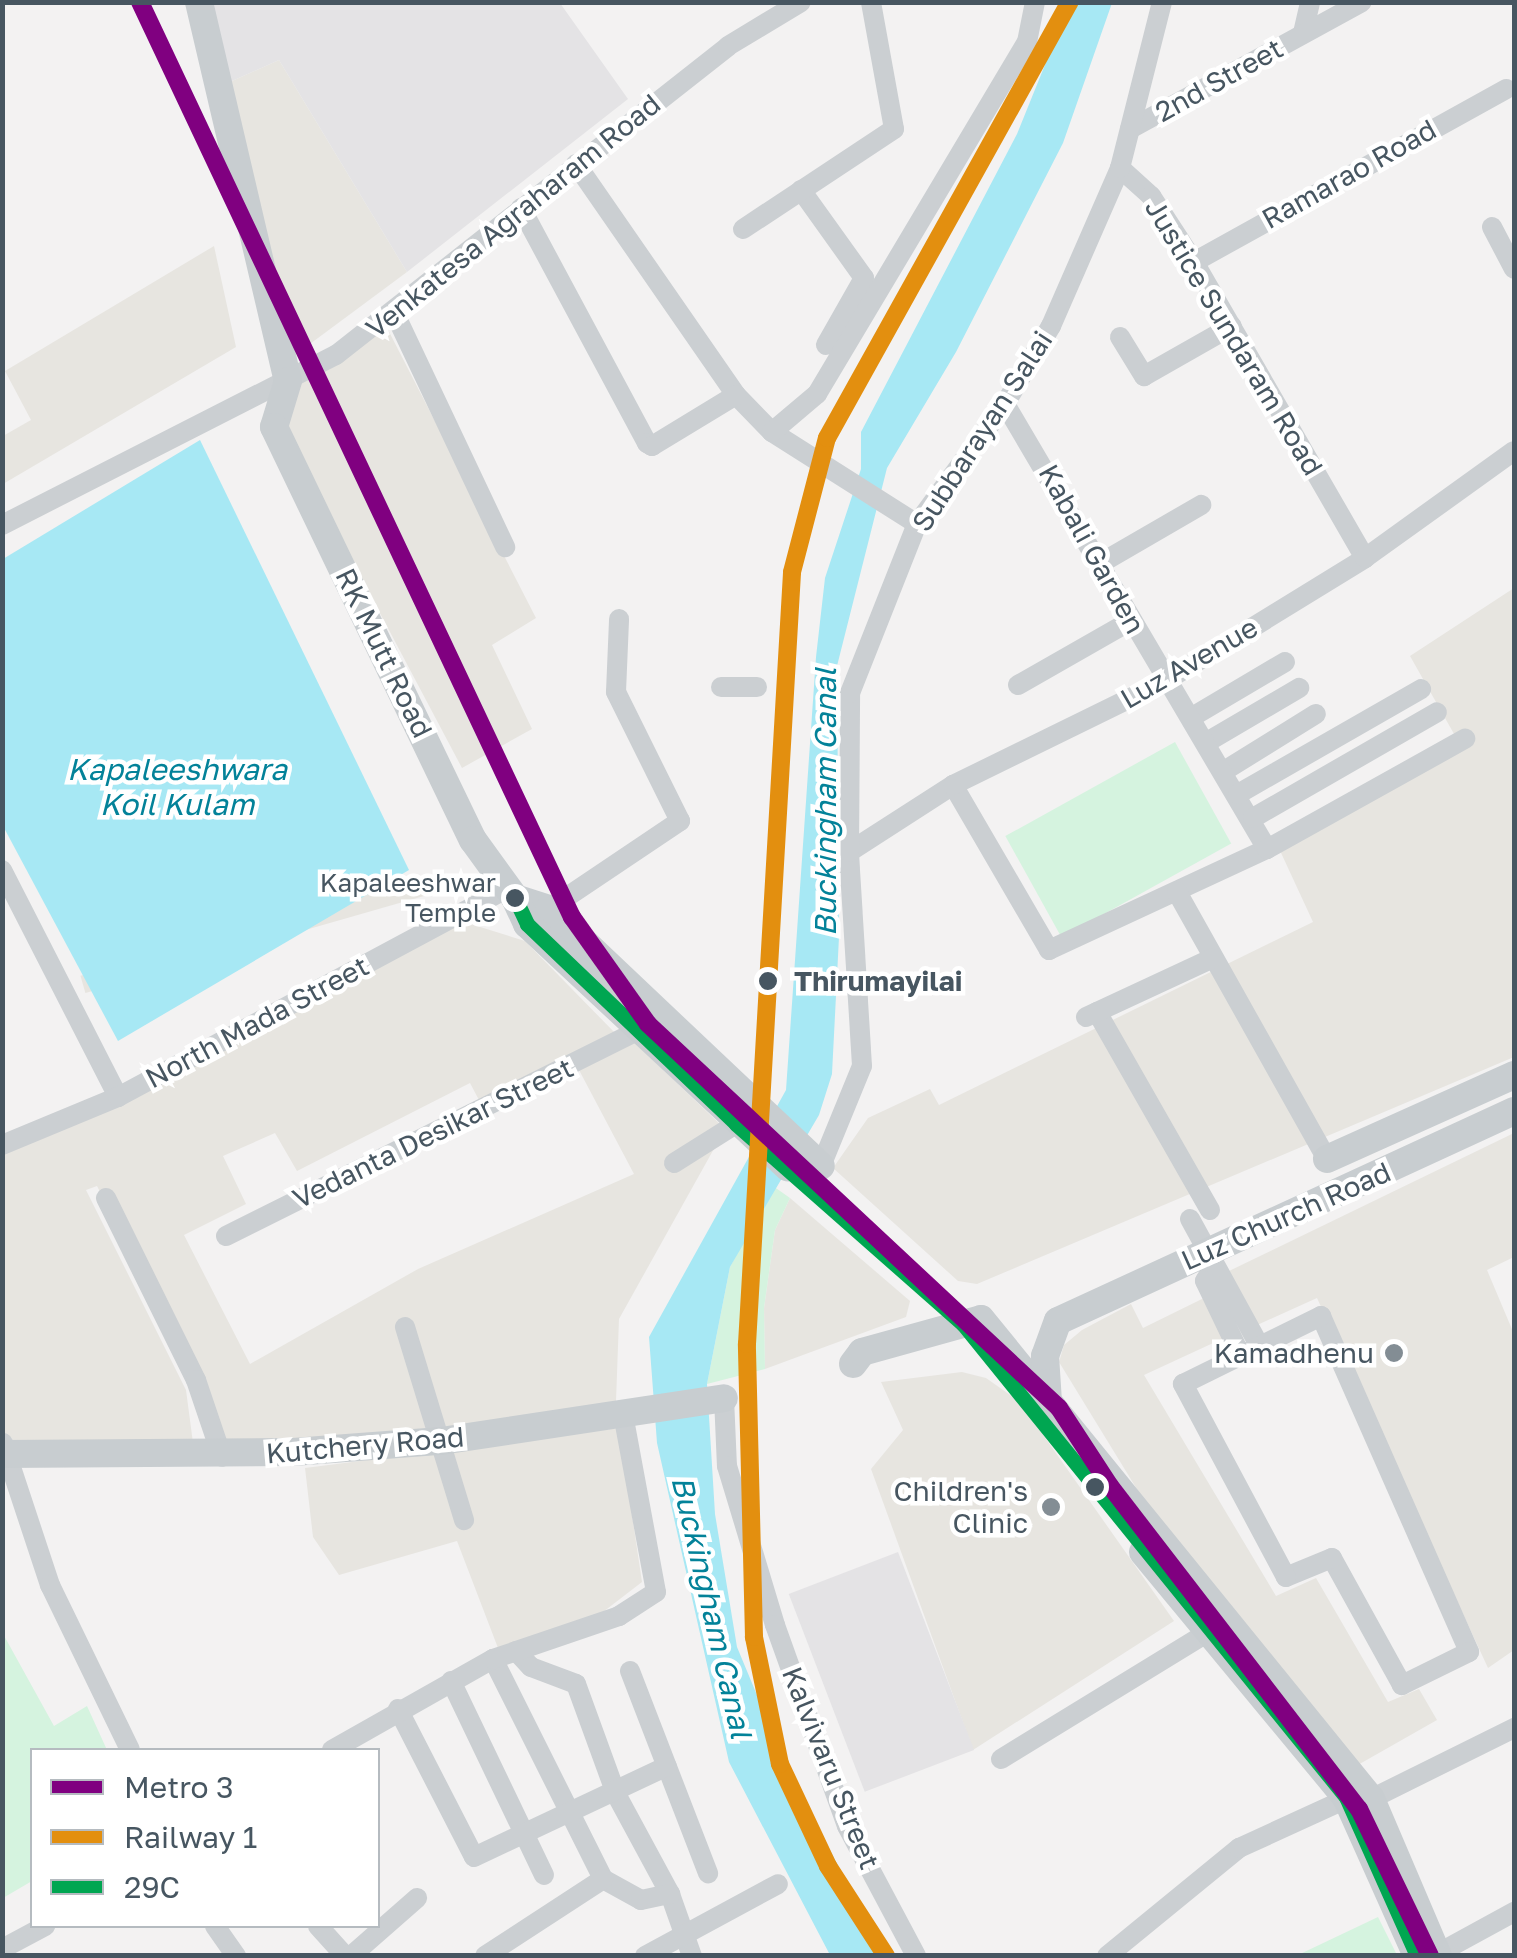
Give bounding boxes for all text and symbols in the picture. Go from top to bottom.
street label: 2nd Street [1149,31,1289,129]
street label: Venkatesa Agraharam Road [359,87,667,345]
street label: Ramarao Road [1256,112,1442,236]
street label: Justice Sundaram Road [1138,193,1330,481]
street label: Subbarayan Salai [905,325,1059,537]
street label: Kabali Garden [1032,459,1152,639]
street label: RK Mutt Road [329,563,439,743]
street label: Luz Avenue [1115,610,1263,716]
water label: Buckingham Canal [807,668,843,936]
water label: Kapaleeshwara Koil Kulam [67,751,287,822]
place label: Kapaleeshwar Temple [320,867,496,928]
marker: Kapaleeshwar Temple [505,888,525,908]
street label: North Mada Street [140,949,374,1095]
marker: Thirumayilai [751,964,785,998]
place label: Thirumayilai [794,964,962,998]
street label: Vedanta Desikar Street [287,1050,579,1216]
street label: Luz Church Road [1176,1155,1396,1277]
place label: Kamadhenu [1214,1336,1374,1370]
marker: Kamadhenu [1383,1342,1405,1364]
street label: Kutchery Road [265,1420,465,1470]
water label: Buckingham Canal [664,1472,760,1742]
place label: Children's Clinic [894,1474,1028,1540]
unlabelled marker [1085,1477,1105,1497]
marker: Children's Clinic [1038,1494,1064,1520]
street label: Kalvivaru Street [775,1662,887,1874]
legend [30,1748,380,1928]
text: Metro 3 [124,1769,234,1805]
text: Railway 1 [124,1819,257,1855]
text: 29C [124,1869,180,1905]

